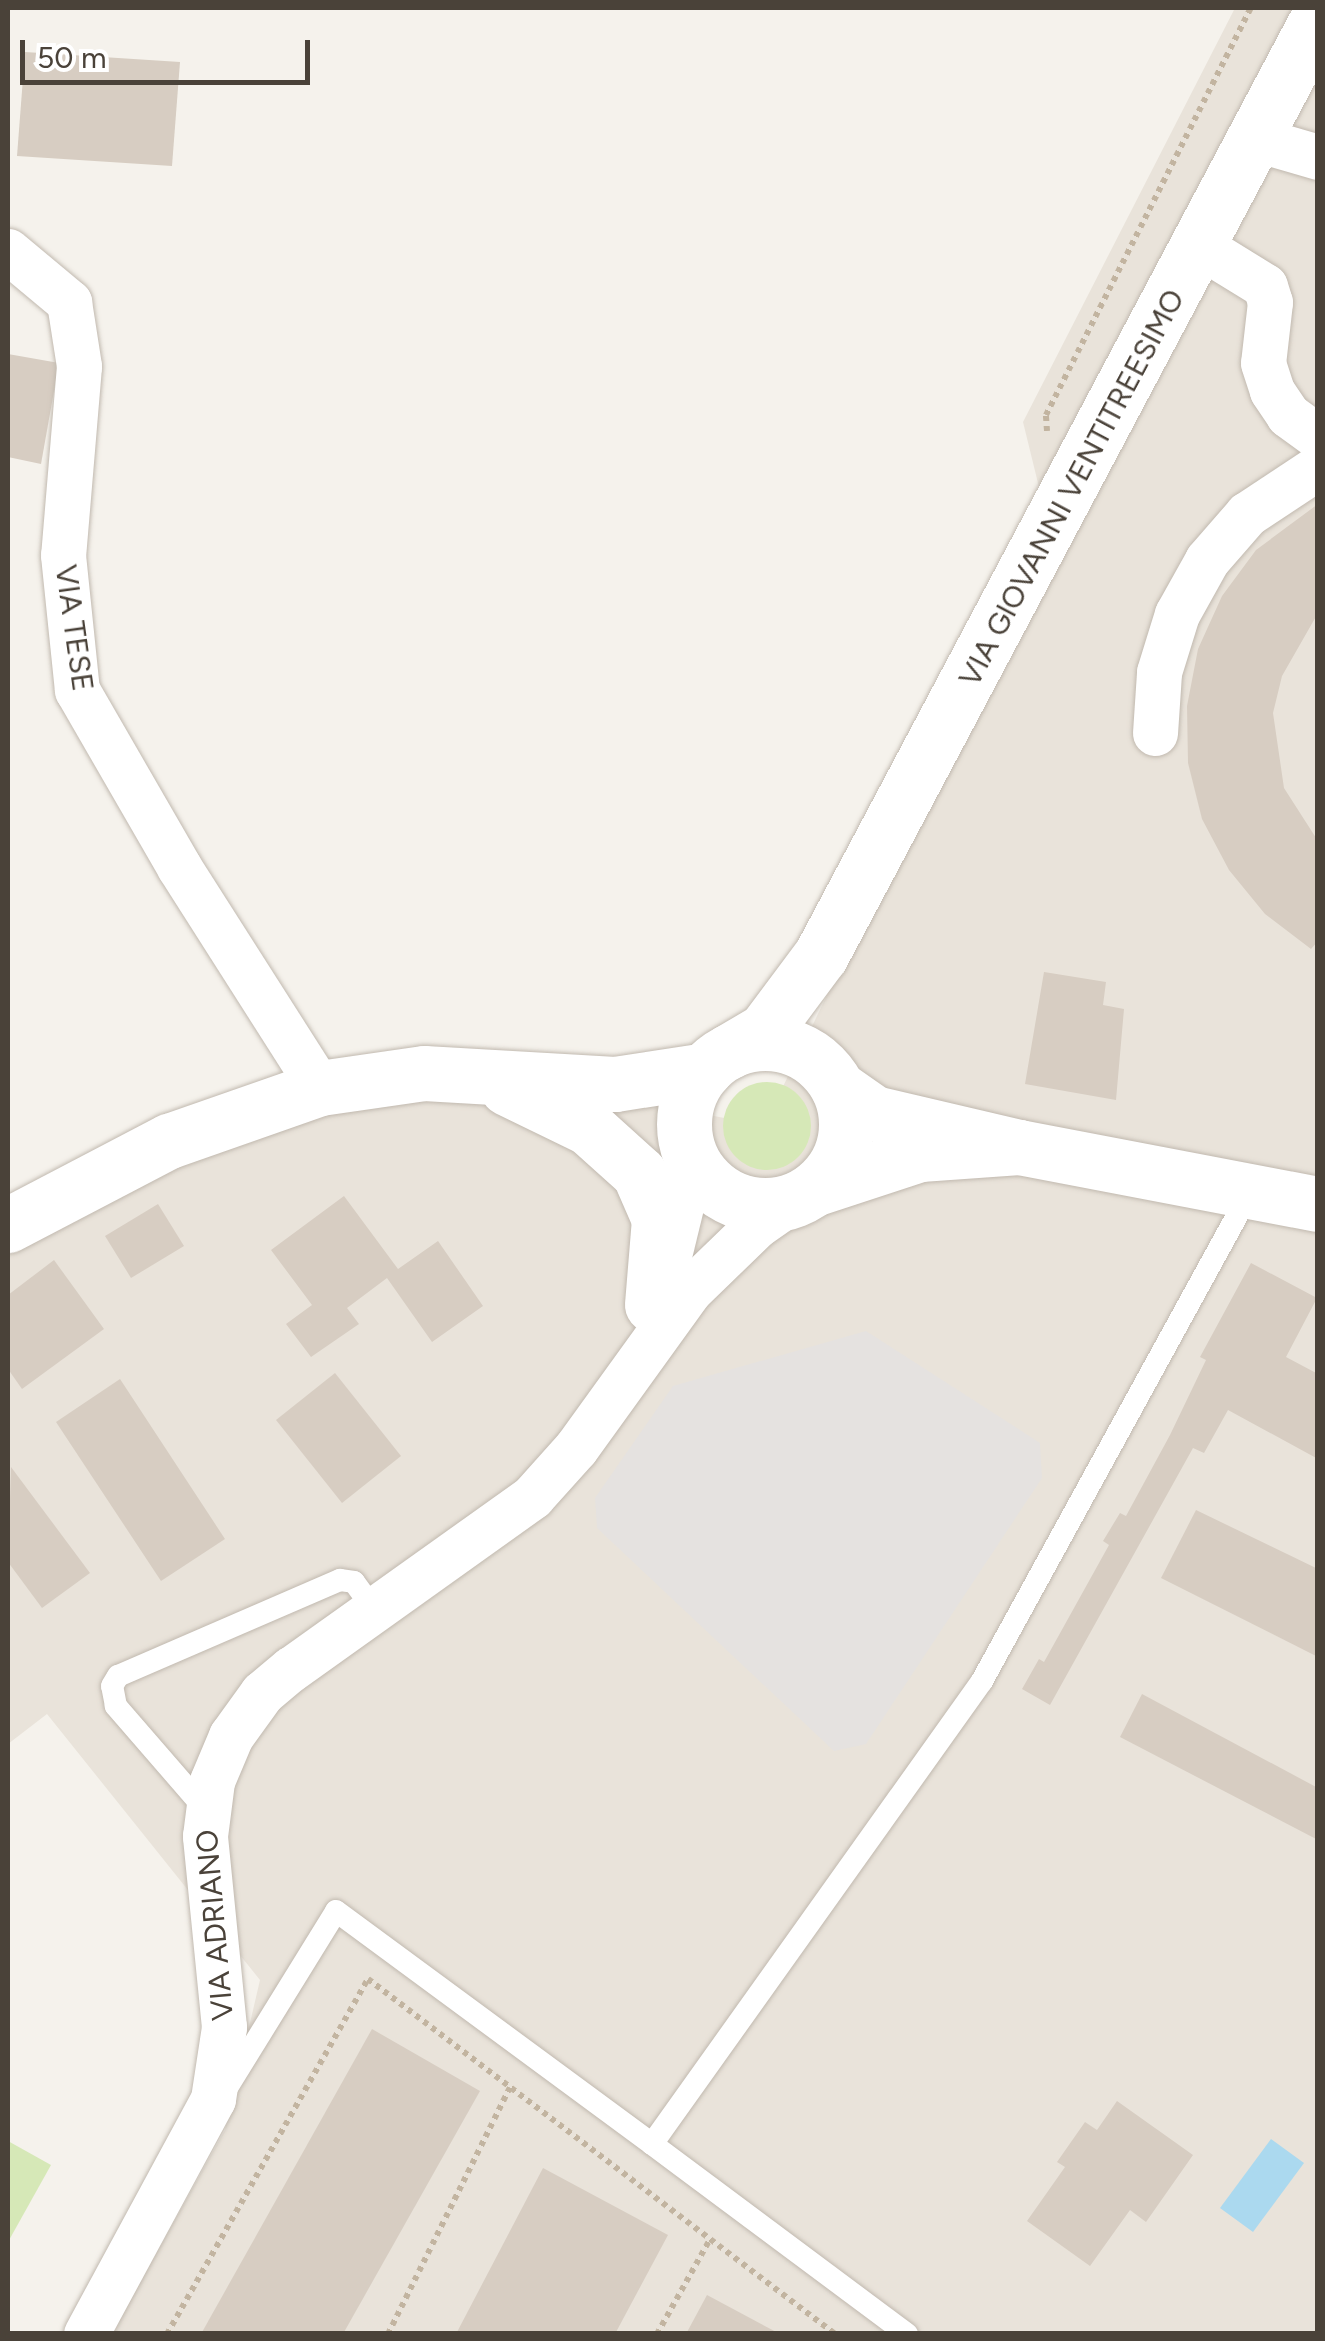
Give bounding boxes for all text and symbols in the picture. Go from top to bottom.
scale bar [25,20,315,82]
text: 50 m [37,39,106,76]
street label: VIA GIOVANNI VENTITREESIMO [952,283,1192,693]
street label: VIA TESE [47,563,101,693]
street label: VIA ADRIANO [189,1828,241,2022]

